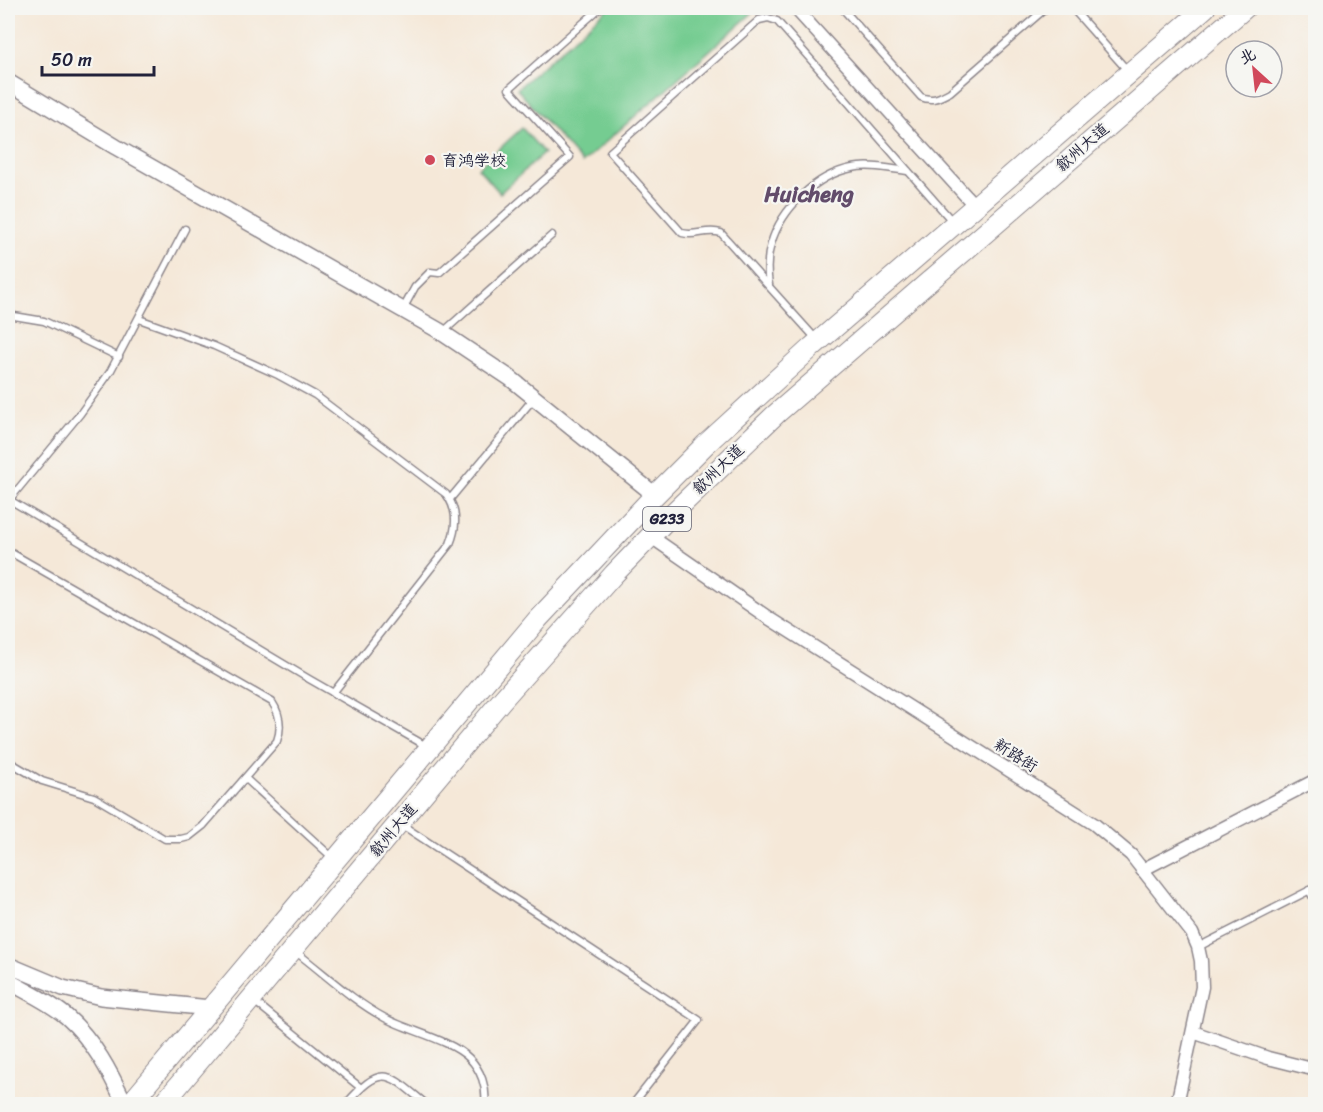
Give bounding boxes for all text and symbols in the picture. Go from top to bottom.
scale bar [42,39,154,77]
north arrow [1224,39,1284,99]
text: 北 [1234,40,1261,73]
text: 50 m [51,44,92,76]
street label: 歙州大道 [1048,115,1116,179]
place label: 育鸿学校 [442,146,506,175]
marker: 育鸿学校 [423,153,437,167]
district label: Huicheng [763,175,854,214]
street label: 歙州大道 [685,436,751,502]
road number: G233 [643,507,691,531]
street label: 新路街 [988,730,1044,780]
street label: 歙州大道 [361,796,425,864]

